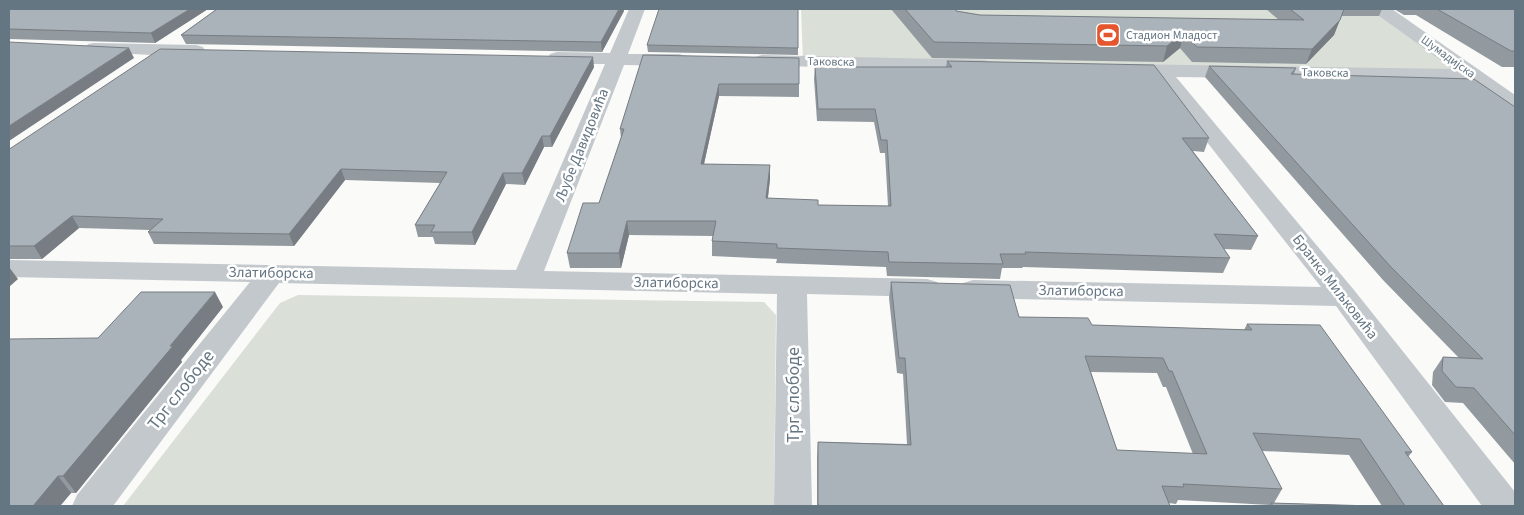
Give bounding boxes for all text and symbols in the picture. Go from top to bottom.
sports icon: Стадион Младост [1095,22,1121,48]
place label: Стадион Младост [1126,27,1218,44]
street label: Шумадијска [1417,32,1479,82]
street label: Таковска [807,53,855,71]
street label: Таковска [1301,64,1349,82]
street label: Љубе Давидовића [550,85,614,205]
street label: Бранка Миљковића [1287,230,1383,344]
street label: Златиборска [228,262,314,284]
street label: Златиборска [633,272,719,294]
street label: Златиборска [1038,280,1124,302]
street label: Трг слободе [142,345,220,435]
street label: Трг слободе [781,347,806,443]

